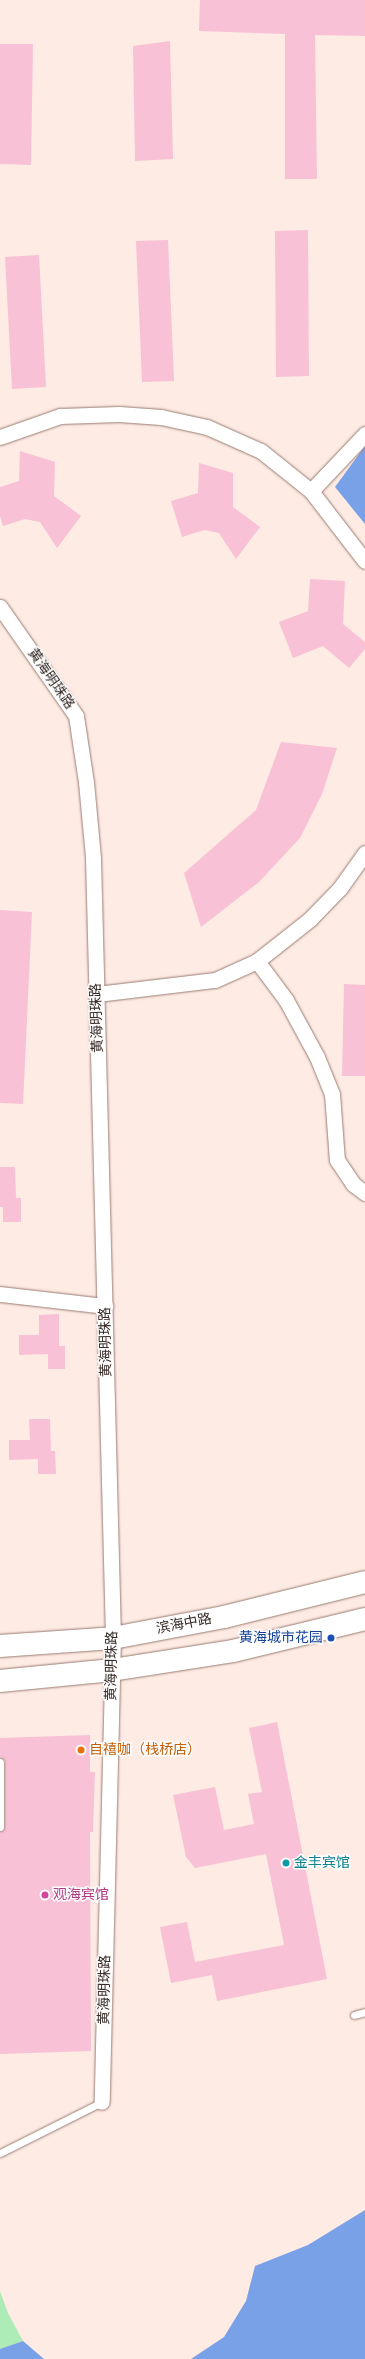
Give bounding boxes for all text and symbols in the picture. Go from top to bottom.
street label: 黄海明珠路 [24,646,78,712]
street label: 黄海明珠路 [87,983,107,1053]
street label: 黄海明珠路 [97,1307,115,1377]
street label: 滨海中路 [155,1610,213,1638]
place label: 黄海城市花园 [239,1630,323,1646]
street label: 黄海明珠路 [103,1631,121,1701]
marker: 黄海城市花园 [326,1633,336,1643]
place label: 自禧咖（栈桥店） [89,1742,201,1758]
marker: 自禧咖（栈桥店） [76,1745,86,1755]
place label: 金丰宾馆 [294,1855,350,1871]
marker: 金丰宾馆 [281,1858,291,1868]
place label: 观海宾馆 [53,1887,109,1903]
marker: 观海宾馆 [40,1890,50,1900]
street label: 黄海明珠路 [96,1955,114,2025]

